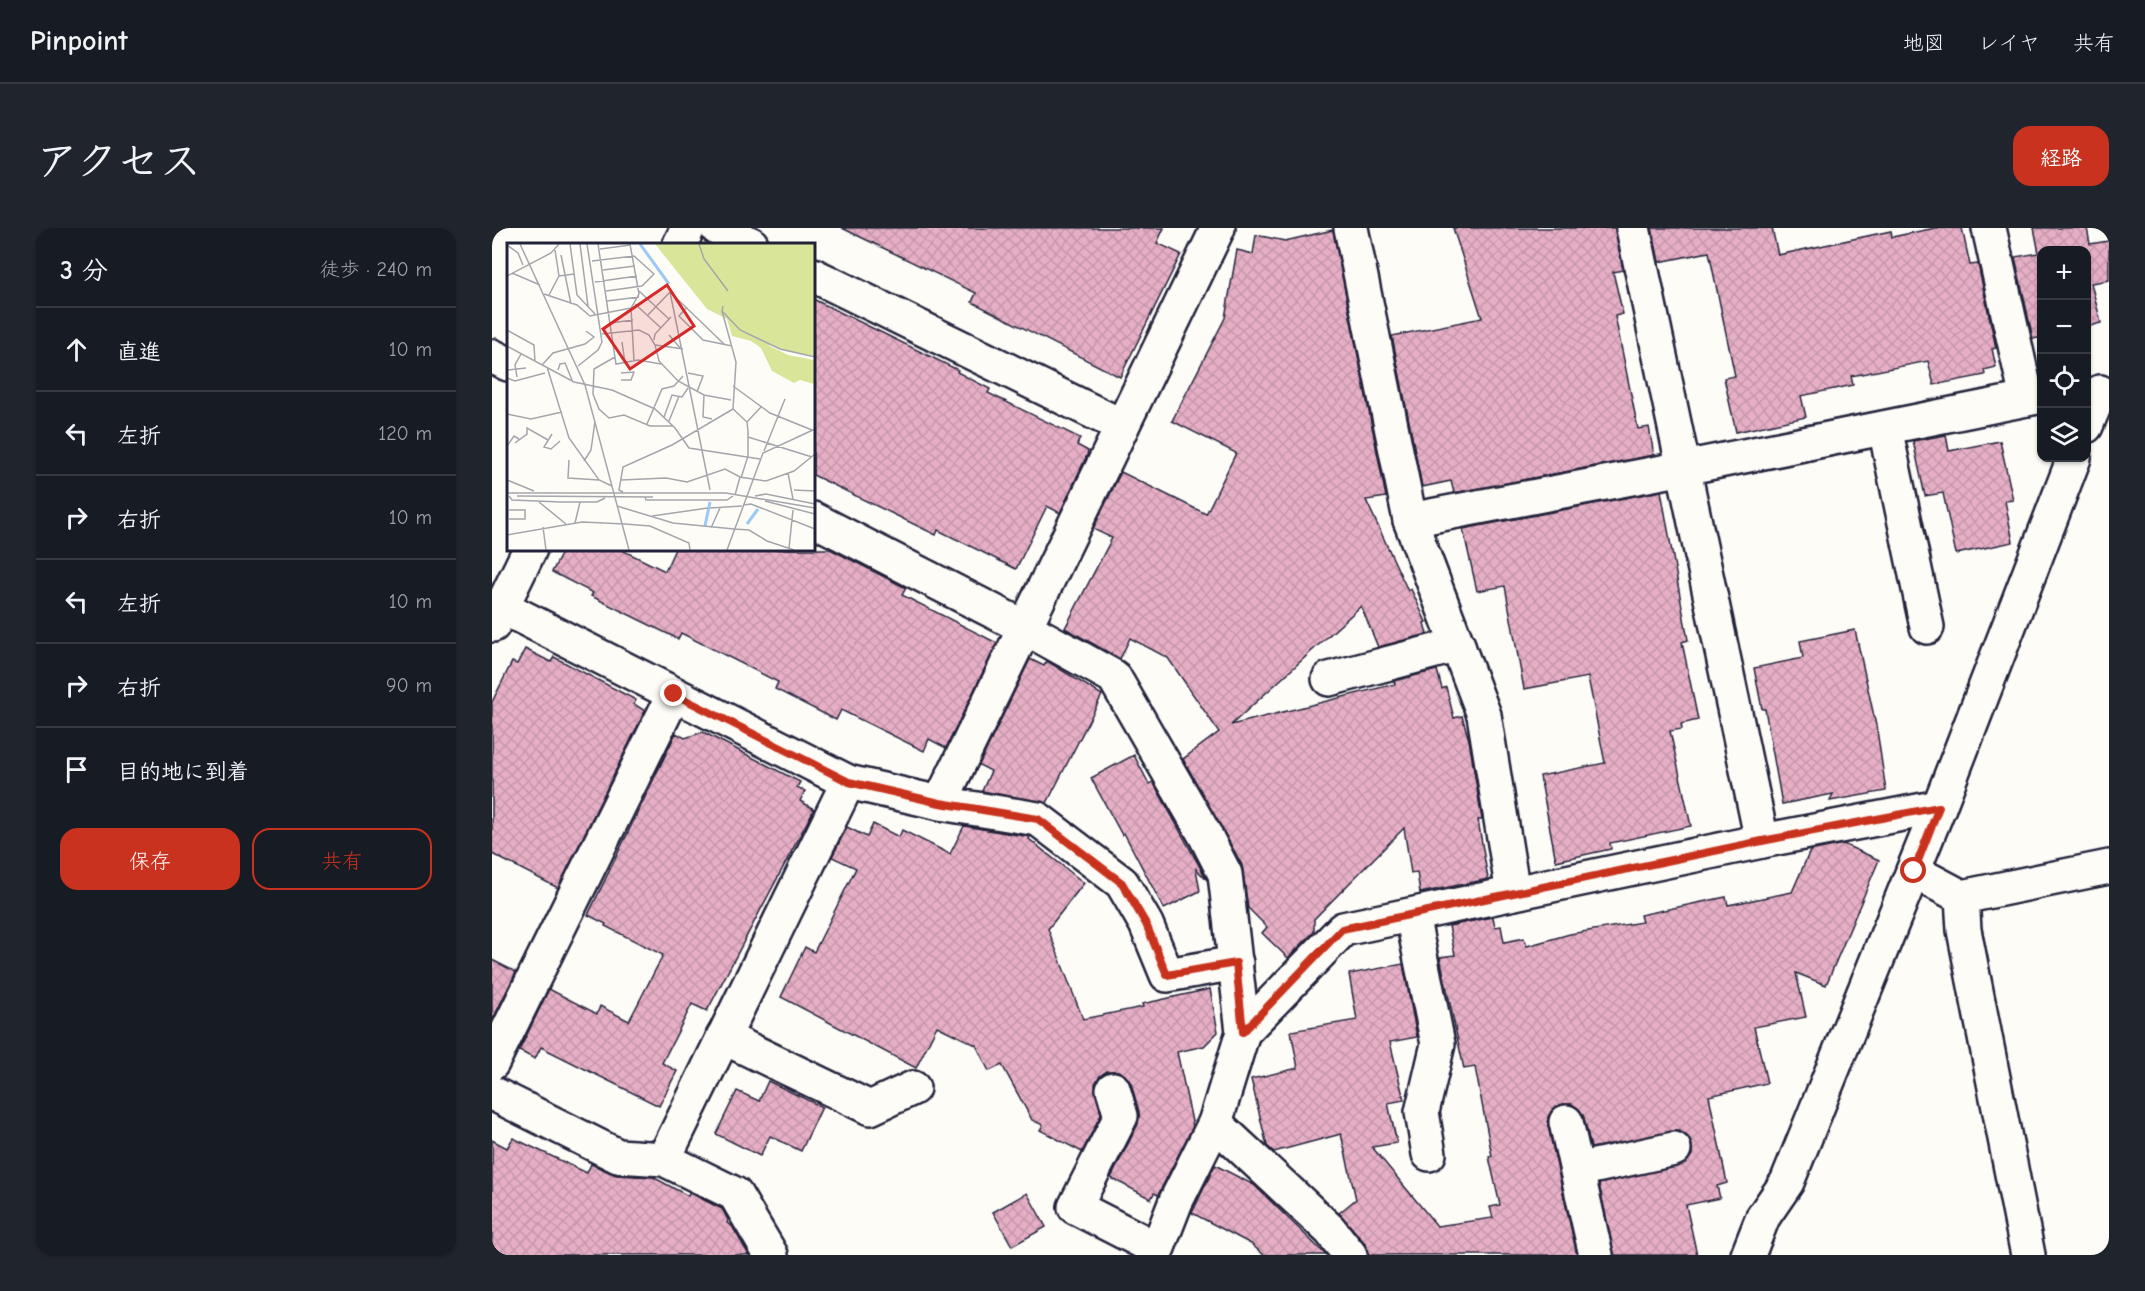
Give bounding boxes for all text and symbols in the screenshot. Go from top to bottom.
text: Pinpoint [30,25,128,57]
text: 地図 [1903,31,1945,55]
text: レイヤ [1978,31,2040,55]
text: 共有 [2073,31,2115,55]
button: 経路 [2013,126,2109,186]
text: アクセス [36,137,201,186]
inset map [507,243,814,550]
map controls [2037,246,2091,462]
button: + [2037,246,2091,300]
text: 3 分 [60,256,108,286]
text: 徒歩 · 240 m [320,258,432,281]
button: − [2037,300,2091,354]
icon: ahead [60,333,93,366]
text: 10 m [389,338,432,361]
text: 直進 [117,339,161,365]
button: locate [2037,354,2091,408]
button: layers [2037,408,2091,462]
icon: left [60,417,93,450]
text: 120 m [378,422,432,445]
text: 左折 [117,423,161,449]
icon: right [60,501,93,534]
text: 10 m [389,506,432,529]
text: 右折 [117,507,161,533]
icon: left [60,585,93,618]
text: 10 m [389,590,432,613]
text: 左折 [117,591,161,617]
icon: right [60,669,93,702]
text: 90 m [386,674,432,697]
text: 右折 [117,675,161,701]
route end [660,680,686,706]
icon: arrive [60,753,93,786]
text: 目的地に到着 [117,759,249,785]
button: 保存 [60,828,240,890]
button: 共有 [252,828,432,890]
route start [1900,857,1926,883]

